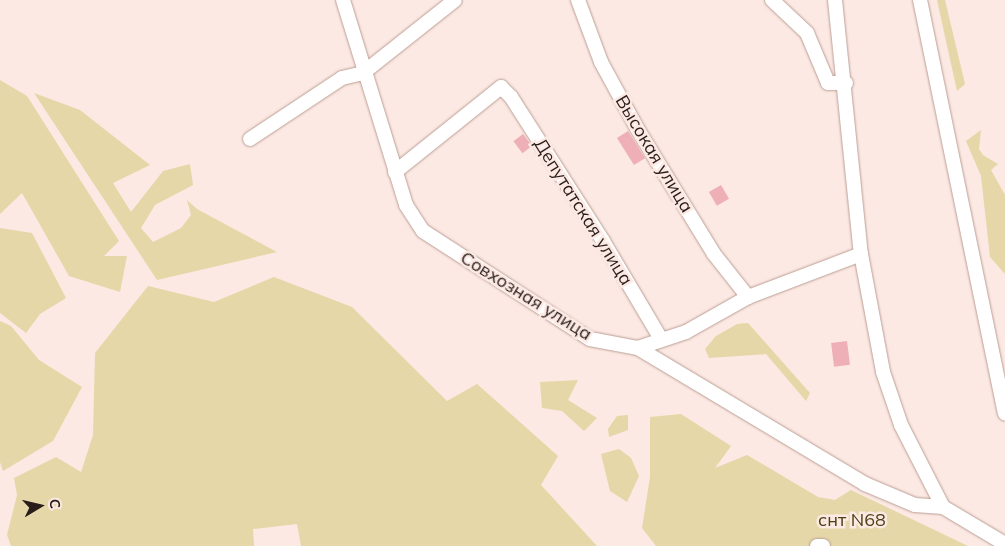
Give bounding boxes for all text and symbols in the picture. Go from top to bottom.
street label: Высокая улица [611,91,697,217]
street label: Депутатская улица [529,135,637,289]
street label: Совхозная улица [456,247,596,345]
north arrow [15,481,65,531]
text: С [45,498,64,510]
park label: снт N68 [818,509,886,531]

